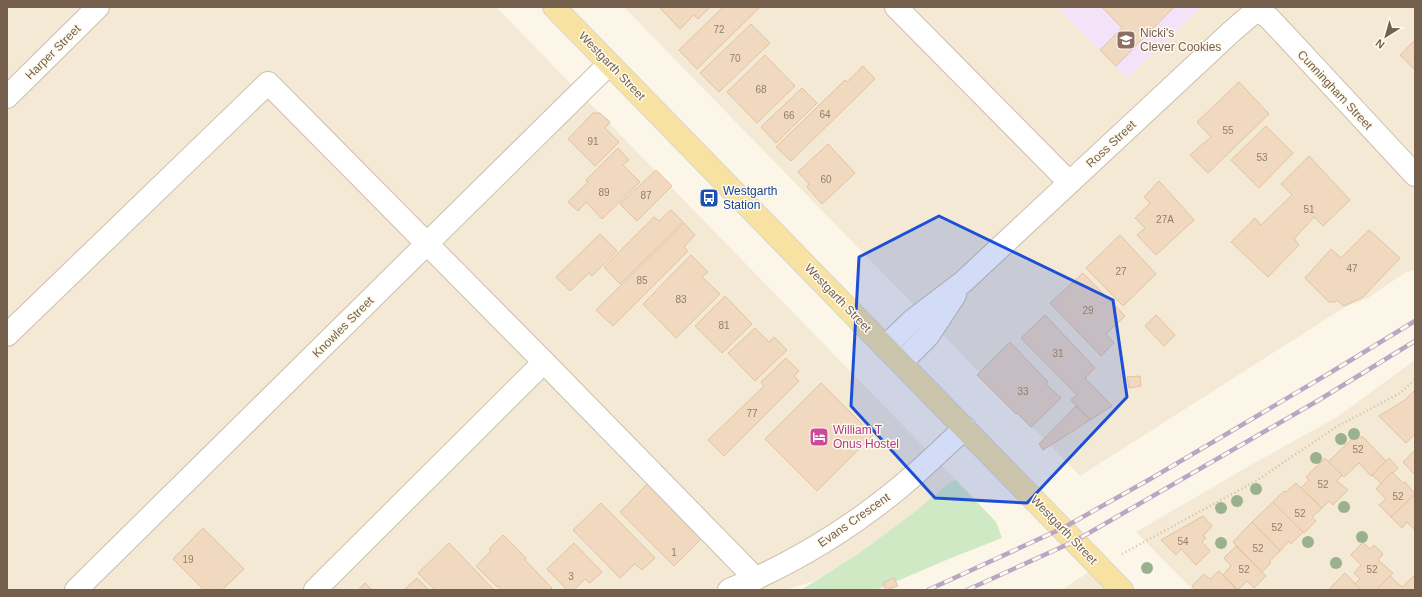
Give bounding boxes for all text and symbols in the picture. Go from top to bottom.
north arrow [1366,16,1406,56]
street label: Harper Street [23,21,84,82]
house number: 72 [713,24,725,35]
place label: Nicki's Clever Cookies [1140,26,1221,54]
street label: Westgarth Street [576,29,649,104]
school or university icon: Nicki's Clever Cookies [1115,29,1137,51]
text: N [1373,37,1387,51]
street label: Cunningham Street [1295,47,1376,133]
house number: 70 [729,53,741,64]
house number: 68 [755,84,767,95]
house number: 64 [819,109,831,120]
house number: 66 [783,110,795,121]
street label: Ross Street [1083,117,1139,171]
house number: 55 [1222,125,1234,136]
house number: 91 [587,136,599,147]
house number: 53 [1256,152,1268,163]
house number: 60 [820,174,832,185]
place label: Westgarth Station [723,184,777,212]
house number: 89 [598,187,610,198]
bus stop icon: Westgarth Station [698,187,720,209]
house number: 87 [640,190,652,201]
house number: 51 [1303,204,1315,215]
house number: 27A [1156,214,1174,225]
street label: Westgarth Street [802,261,875,336]
house number: 47 [1346,263,1358,274]
house number: 27 [1115,266,1127,277]
house number: 85 [636,275,648,286]
street label: Knowles Street [310,293,377,360]
house number: 83 [675,294,687,305]
house number: 29 [1082,305,1094,316]
house number: 81 [718,320,730,331]
house number: 31 [1052,348,1064,359]
house number: 33 [1017,386,1029,397]
house number: 77 [746,408,758,419]
place label: William T Onus Hostel [833,423,899,451]
hotel icon: William T Onus Hostel [808,426,830,448]
house number: 52 [1352,444,1364,455]
house number: 52 [1317,479,1329,490]
street label: Evans Crescent [815,490,893,550]
house number: 52 [1392,491,1404,502]
street label: Westgarth Street [1028,493,1101,568]
house number: 52 [1294,508,1306,519]
house number: 52 [1271,522,1283,533]
house number: 54 [1177,536,1189,547]
house number: 52 [1252,543,1264,554]
house number: 1 [671,547,677,558]
house number: 19 [182,554,194,565]
house number: 52 [1238,564,1250,575]
house number: 52 [1366,564,1378,575]
house number: 3 [568,571,574,582]

